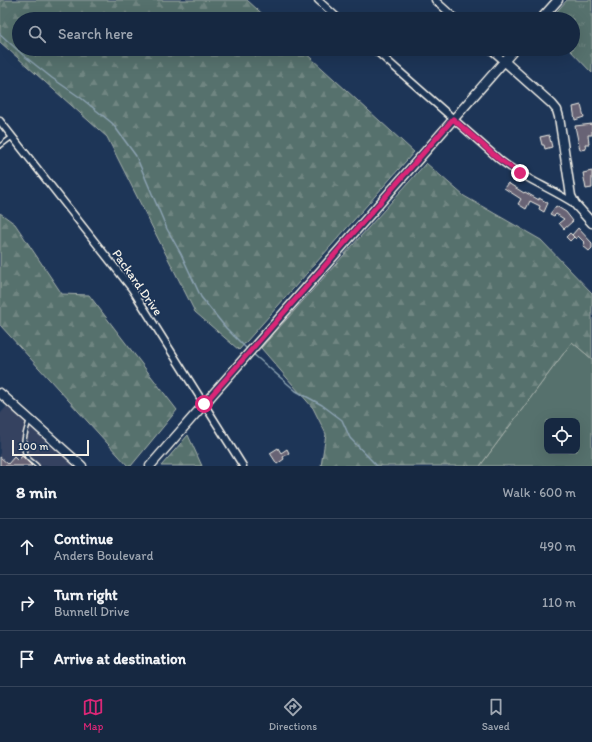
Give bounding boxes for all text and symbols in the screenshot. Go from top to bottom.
search box [12,12,580,56]
icon: search [26,23,48,45]
text: Search here [58,25,133,43]
route end [511,164,529,182]
street label: Packard Drive [109,246,166,318]
route start [195,395,213,413]
map controls [544,418,580,454]
button: locate [544,418,580,454]
scale bar [12,438,89,457]
text: 100 m [18,440,48,453]
text: 8 min [16,482,57,502]
text: Walk · 600 m [503,485,576,500]
text: Continue [54,530,113,548]
icon: ahead [16,536,38,558]
text: 490 m [540,539,576,554]
text: Anders Boulevard [54,548,153,563]
text: Turn right [54,586,118,604]
icon: right [16,592,38,614]
text: 110 m [542,595,576,610]
text: Bunnell Drive [54,604,129,619]
icon: arrive [16,648,38,670]
text: Arrive at destination [54,650,186,668]
tab: Map [82,696,104,733]
tab: Directions [269,696,317,733]
tab: Saved [482,696,510,733]

